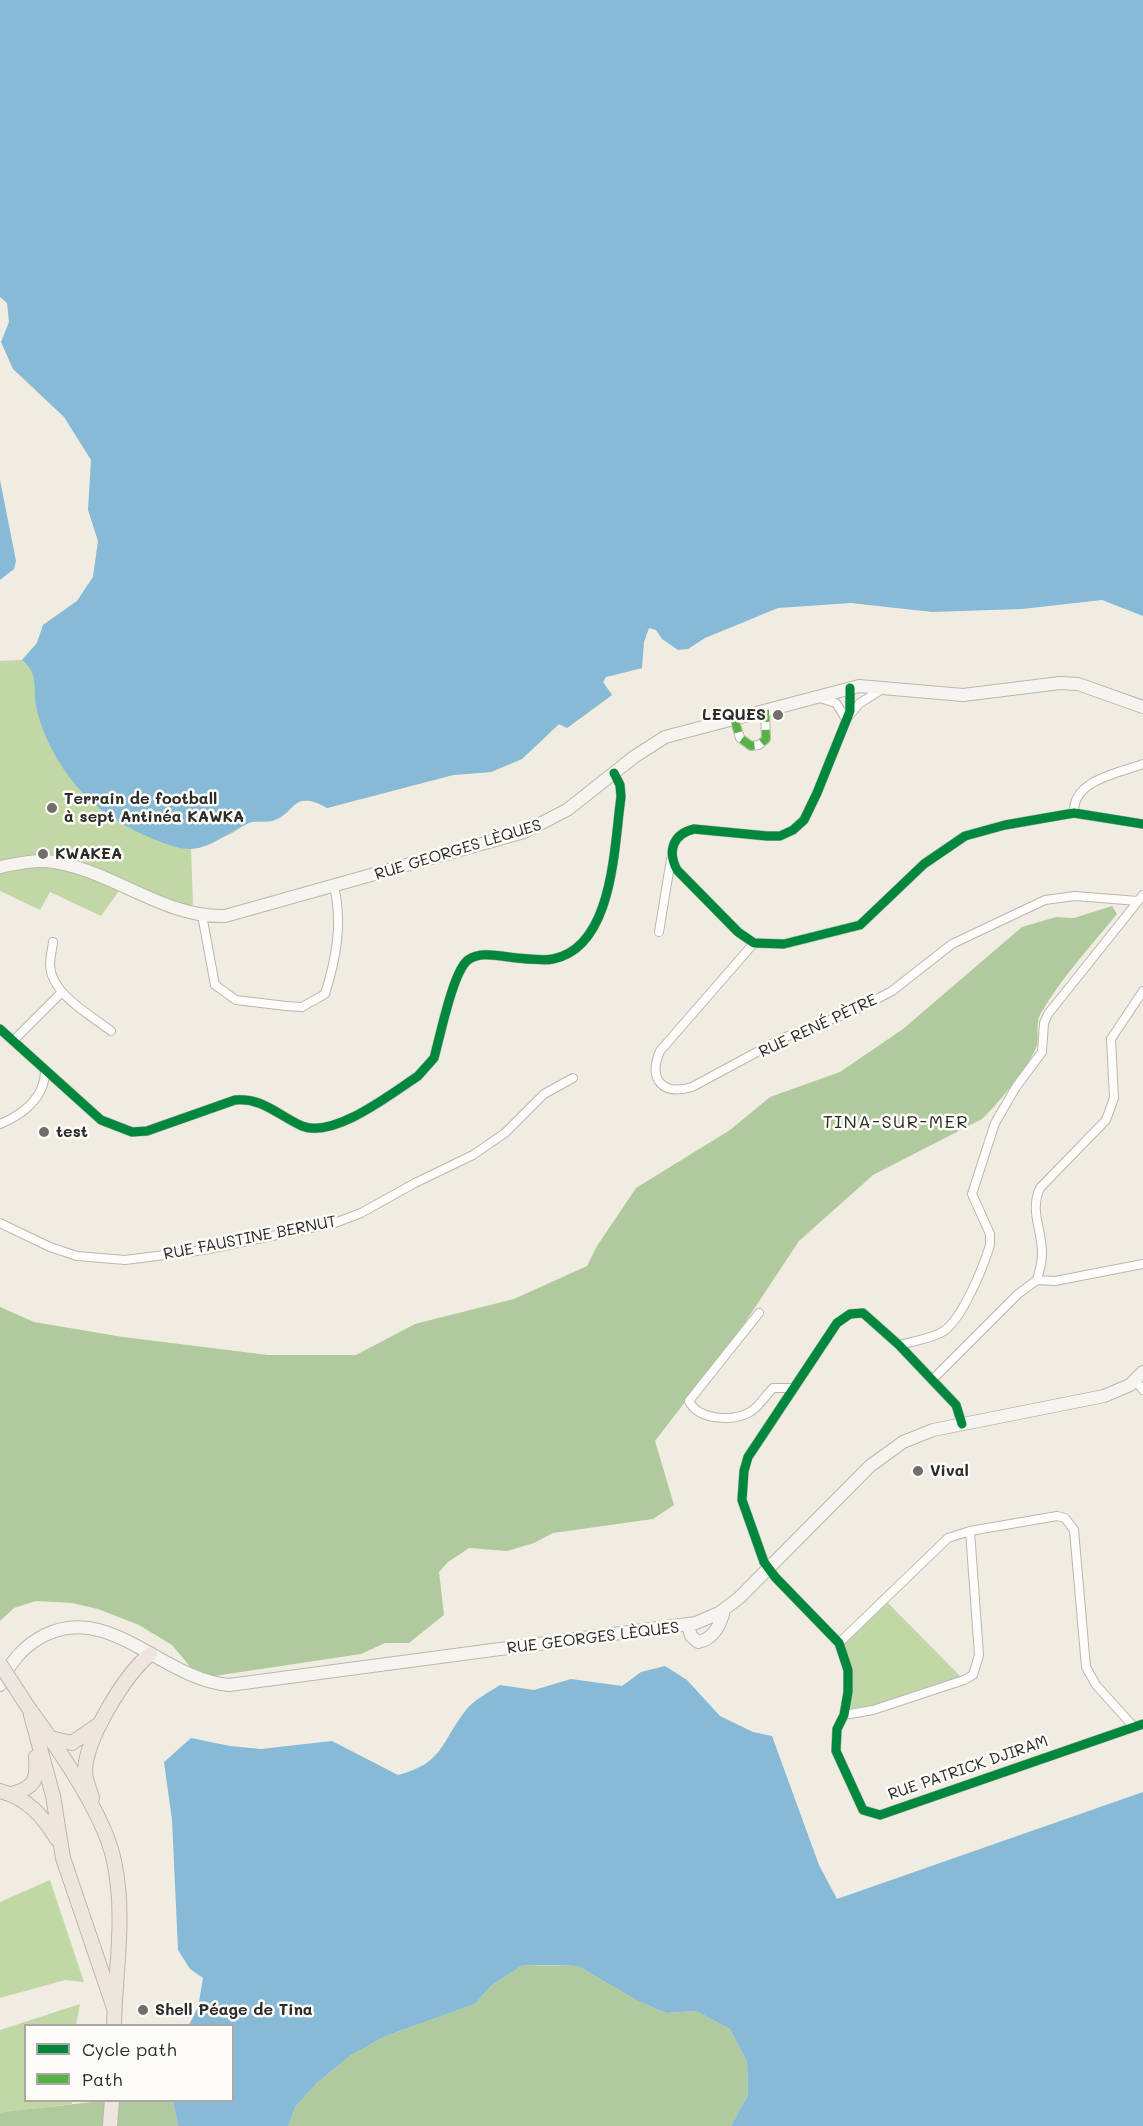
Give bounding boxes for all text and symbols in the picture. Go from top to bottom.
place label: LEQUES [702,705,766,725]
marker: LEQUES [771,708,785,722]
place label: Terrain de football à sept Antinéa KAWKA [64,789,244,827]
marker: Terrain de football à sept Antinéa KAWKA [45,801,59,815]
street label: RUE GEORGES LÈQUES [372,815,544,885]
place label: KWAKEA [55,844,122,864]
marker: KWAKEA [36,847,50,861]
street label: RUE RENÉ PÈTRE [756,990,880,1062]
district label: TINA-SUR-MER [823,1111,969,1133]
place label: test [56,1122,88,1142]
marker: test [37,1125,51,1139]
street label: RUE FAUSTINE BERNUT [162,1212,338,1264]
place label: Vival [930,1461,969,1481]
marker: Vival [911,1464,925,1478]
street label: RUE GEORGES LÈQUES [506,1618,680,1658]
street label: RUE PATRICK DJIRAM [885,1732,1051,1804]
place label: Shell Péage de Tina [155,2000,313,2020]
marker: Shell Péage de Tina [136,2003,150,2017]
legend [24,2024,234,2102]
text: Cycle path [82,2037,177,2061]
text: Path [82,2067,122,2091]

